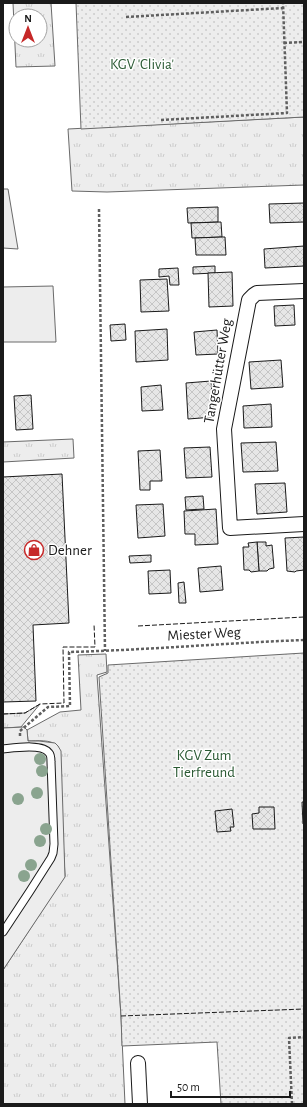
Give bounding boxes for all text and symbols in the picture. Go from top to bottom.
north arrow [8,8,48,48]
text: N [24,13,32,24]
park label: KGV 'Clivia' [110,57,174,72]
street label: Tangerhütter Weg [201,317,235,424]
shop icon: Dehner [23,539,45,561]
place label: Dehner [48,543,92,558]
street label: Miester Weg [167,625,242,643]
park label: KGV Zum Tierfreund [173,748,235,780]
scale bar [171,1073,290,1099]
text: 50 m [177,1081,200,1093]

